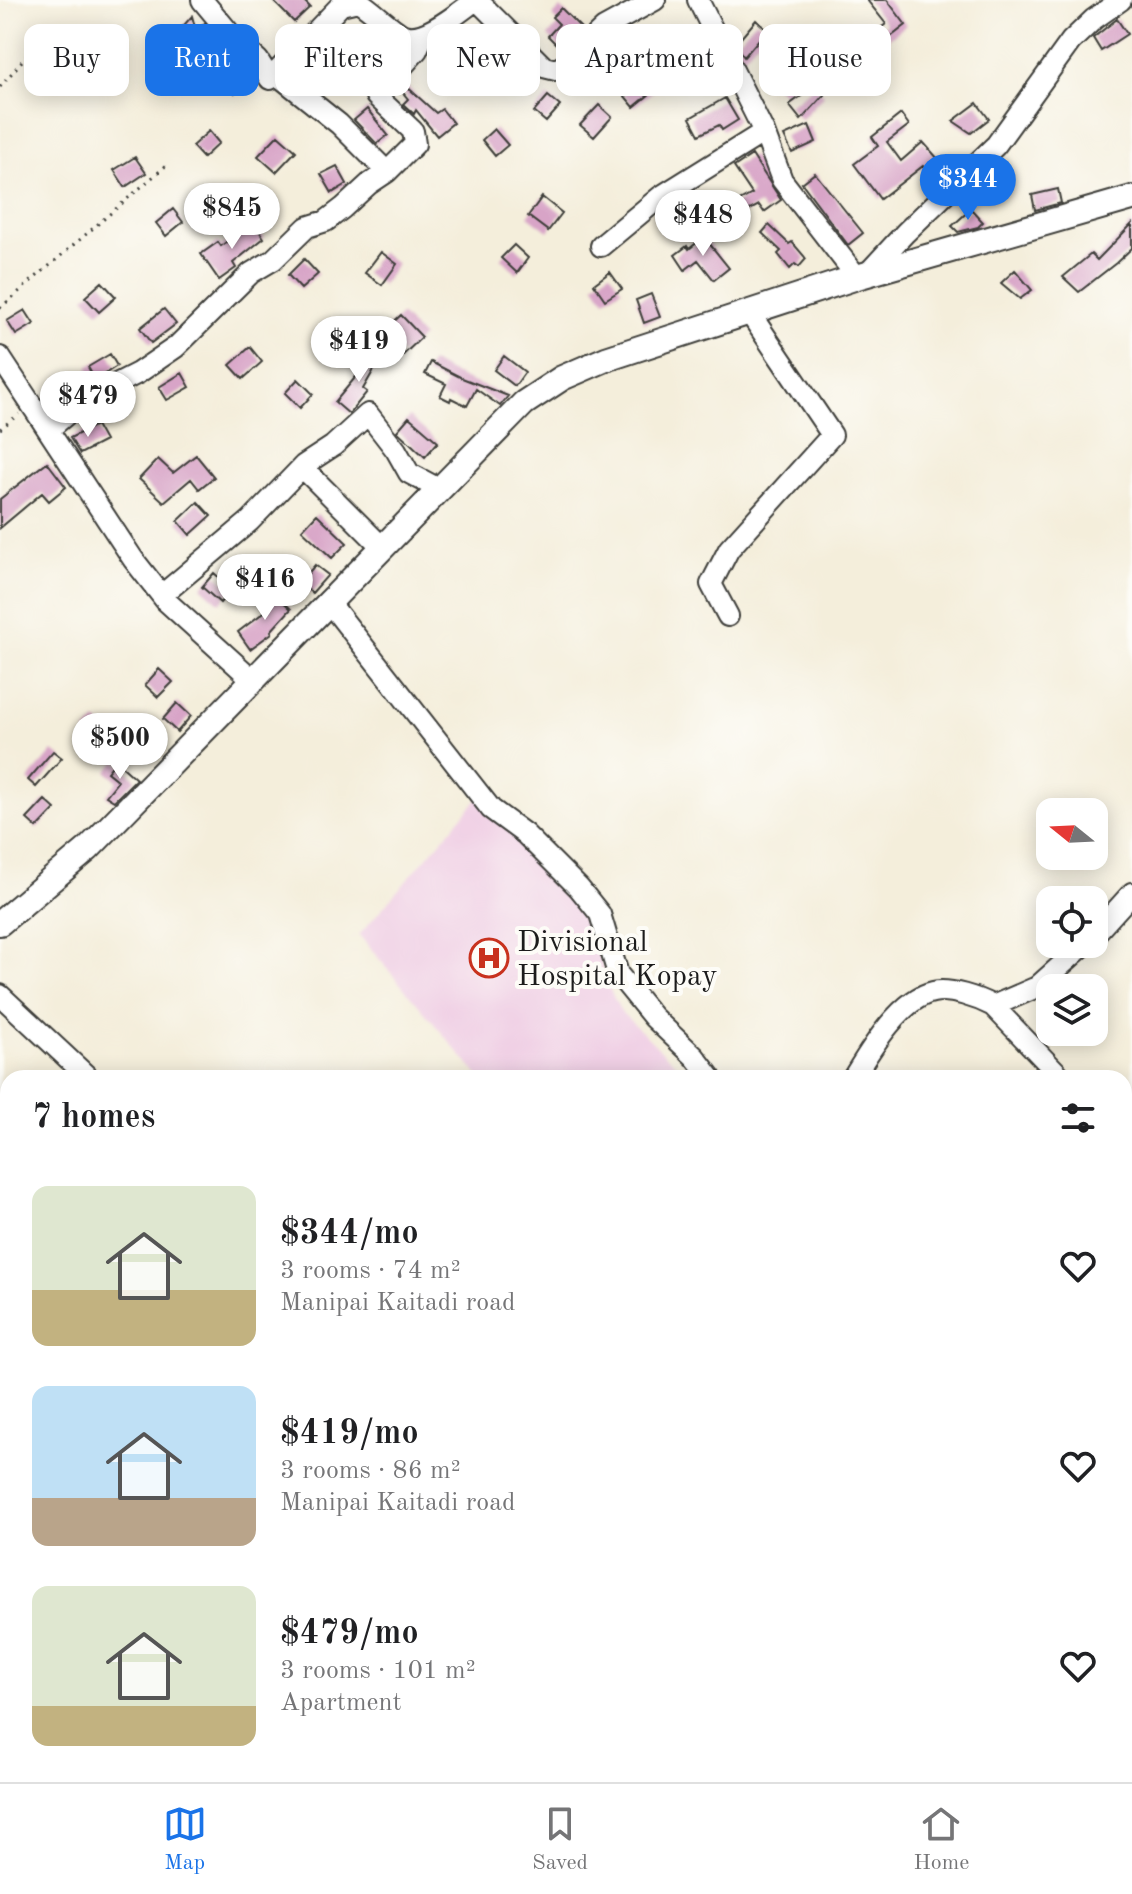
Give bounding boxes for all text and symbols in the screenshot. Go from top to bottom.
chip: Buy [24,24,129,96]
chip: Rent [145,24,259,96]
chip: Filters [275,24,411,96]
chip: New [427,24,540,96]
chip: Apartment [556,24,743,96]
chip: House [759,24,891,96]
pin: $344 [921,154,1015,222]
text: $344 [938,167,998,193]
pin: $845 [185,183,279,251]
pin: $448 [656,190,750,258]
text: $845 [202,196,262,222]
text: $448 [673,203,733,229]
pin: $419 [312,316,406,384]
text: $419 [329,329,389,355]
pin: $479 [41,371,135,439]
text: $479 [58,384,118,410]
pin: $416 [218,554,312,622]
text: $416 [235,567,295,593]
pin: $500 [73,713,167,781]
text: $500 [90,726,150,752]
north arrow [1036,798,1108,870]
map controls [1036,798,1108,1046]
button: locate [1036,886,1108,958]
place label: Divisional Hospital Kopay [517,928,717,992]
hospital icon: Divisional Hospital Kopay [468,937,510,979]
button: layers [1036,974,1108,1046]
icon: filters [1056,1096,1100,1140]
text: 7 homes [32,1101,155,1135]
text: $344/mo [280,1217,419,1251]
icon: home [96,1218,192,1314]
icon: heart [1056,1244,1100,1288]
text: 3 rooms · 74 m² [280,1258,461,1284]
text: Manipai Kaitadi road [280,1290,516,1316]
text: $419/mo [280,1417,419,1451]
icon: home [96,1418,192,1514]
icon: heart [1056,1444,1100,1488]
text: 3 rooms · 86 m² [280,1458,461,1484]
text: Manipai Kaitadi road [280,1490,516,1516]
text: $479/mo [280,1617,419,1651]
icon: home [96,1618,192,1714]
icon: heart [1056,1644,1100,1688]
text: 3 rooms · 101 m² [280,1658,476,1684]
text: Apartment [280,1690,402,1716]
tab: Map [163,1802,207,1877]
tab: Saved [532,1802,588,1877]
tab: Home [913,1802,969,1877]

